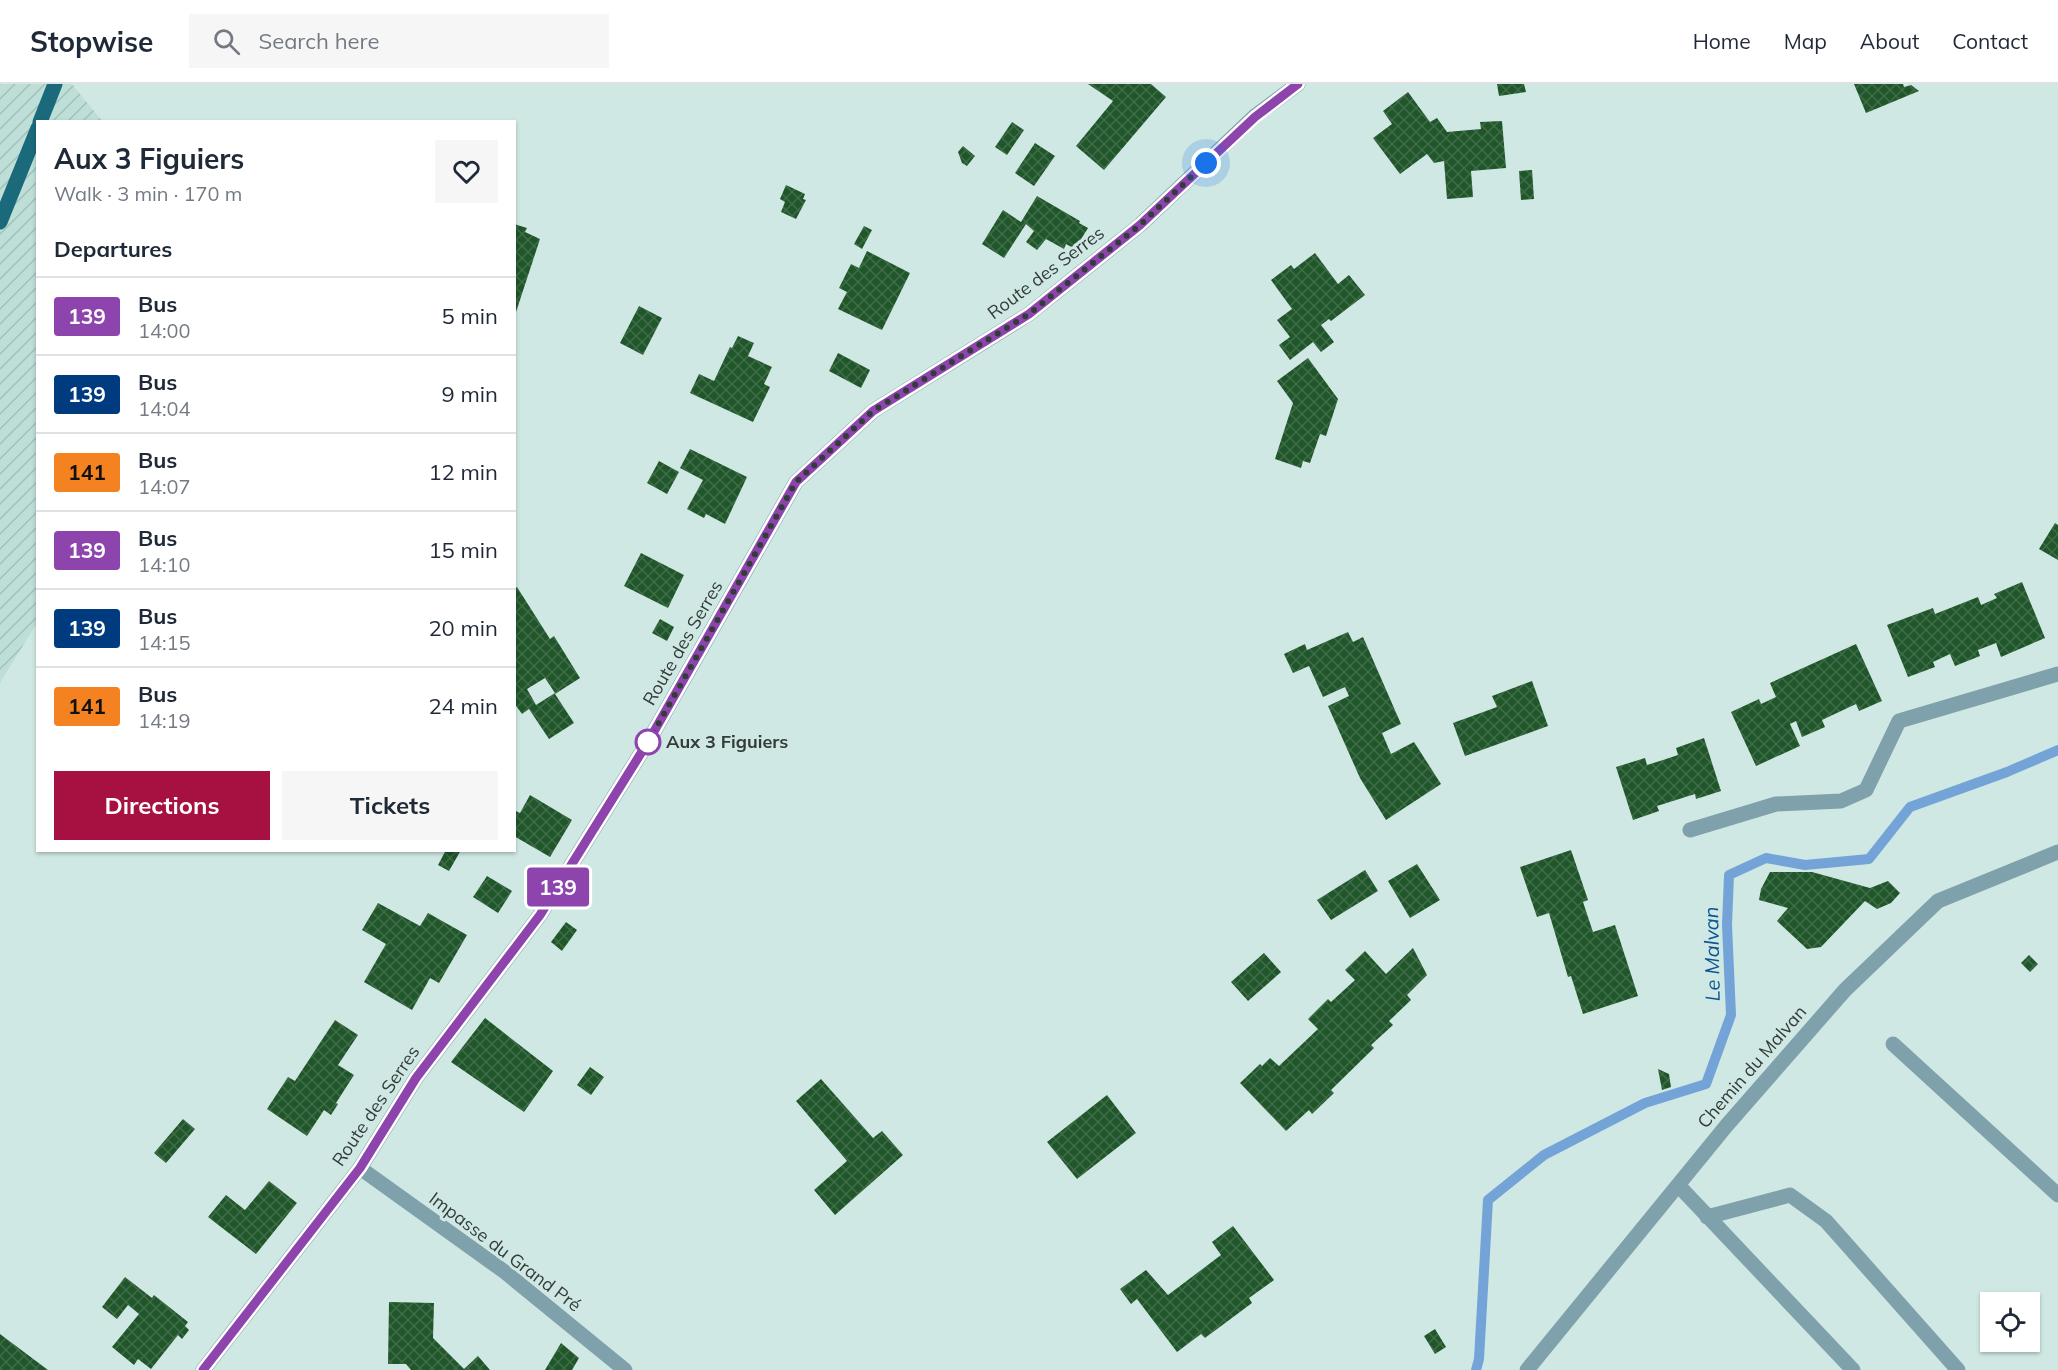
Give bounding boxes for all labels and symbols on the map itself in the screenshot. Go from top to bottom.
your location [1191,148,1221,178]
street label: Route des Serres [983,221,1109,324]
street label: Route des Serres [637,576,728,709]
marker: Aux 3 Figuiers [635,729,661,755]
place label: Aux 3 Figuiers [666,730,788,753]
line badge: 139 [524,868,592,906]
water label: Le Malvan [1698,906,1725,1002]
street label: Chemin du Malvan [1692,1001,1811,1133]
street label: Route des Serres [327,1041,424,1170]
street label: Impasse du Grand Pré [425,1187,586,1316]

